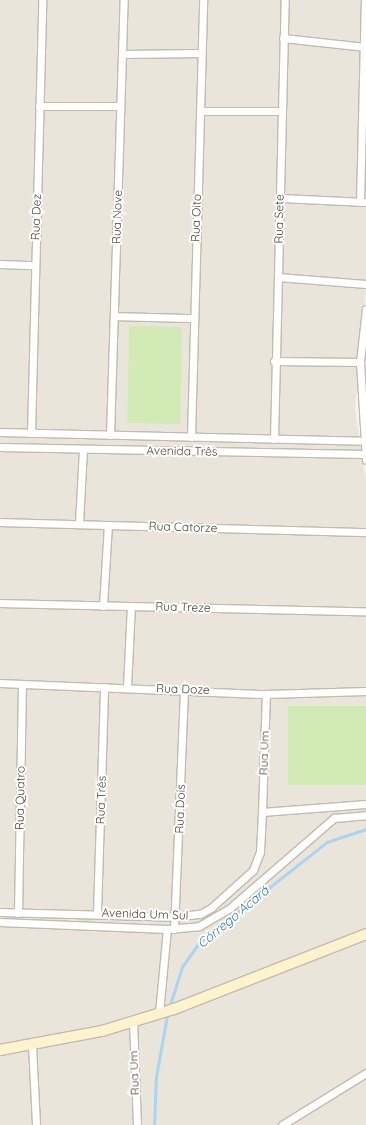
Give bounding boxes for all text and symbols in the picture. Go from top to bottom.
street label: Rua Nove [109,190,125,244]
street label: Rua Dez [28,193,44,241]
street label: Rua Oito [188,194,204,242]
street label: Rua Sete [271,194,287,244]
street label: Avenida Três [146,443,218,459]
street label: Rua Catorze [148,519,218,535]
street label: Rua Treze [155,599,211,615]
street label: Rua Doze [156,681,210,697]
street label: Rua Um [256,730,272,776]
street label: Rua Quatro [12,766,28,830]
street label: Rua Três [93,775,109,825]
street label: Rua Dois [172,784,188,834]
water label: Córrego Acará [194,883,272,951]
street label: Avenida Um Sul [101,905,189,923]
street label: Rua Um [126,1050,142,1096]

